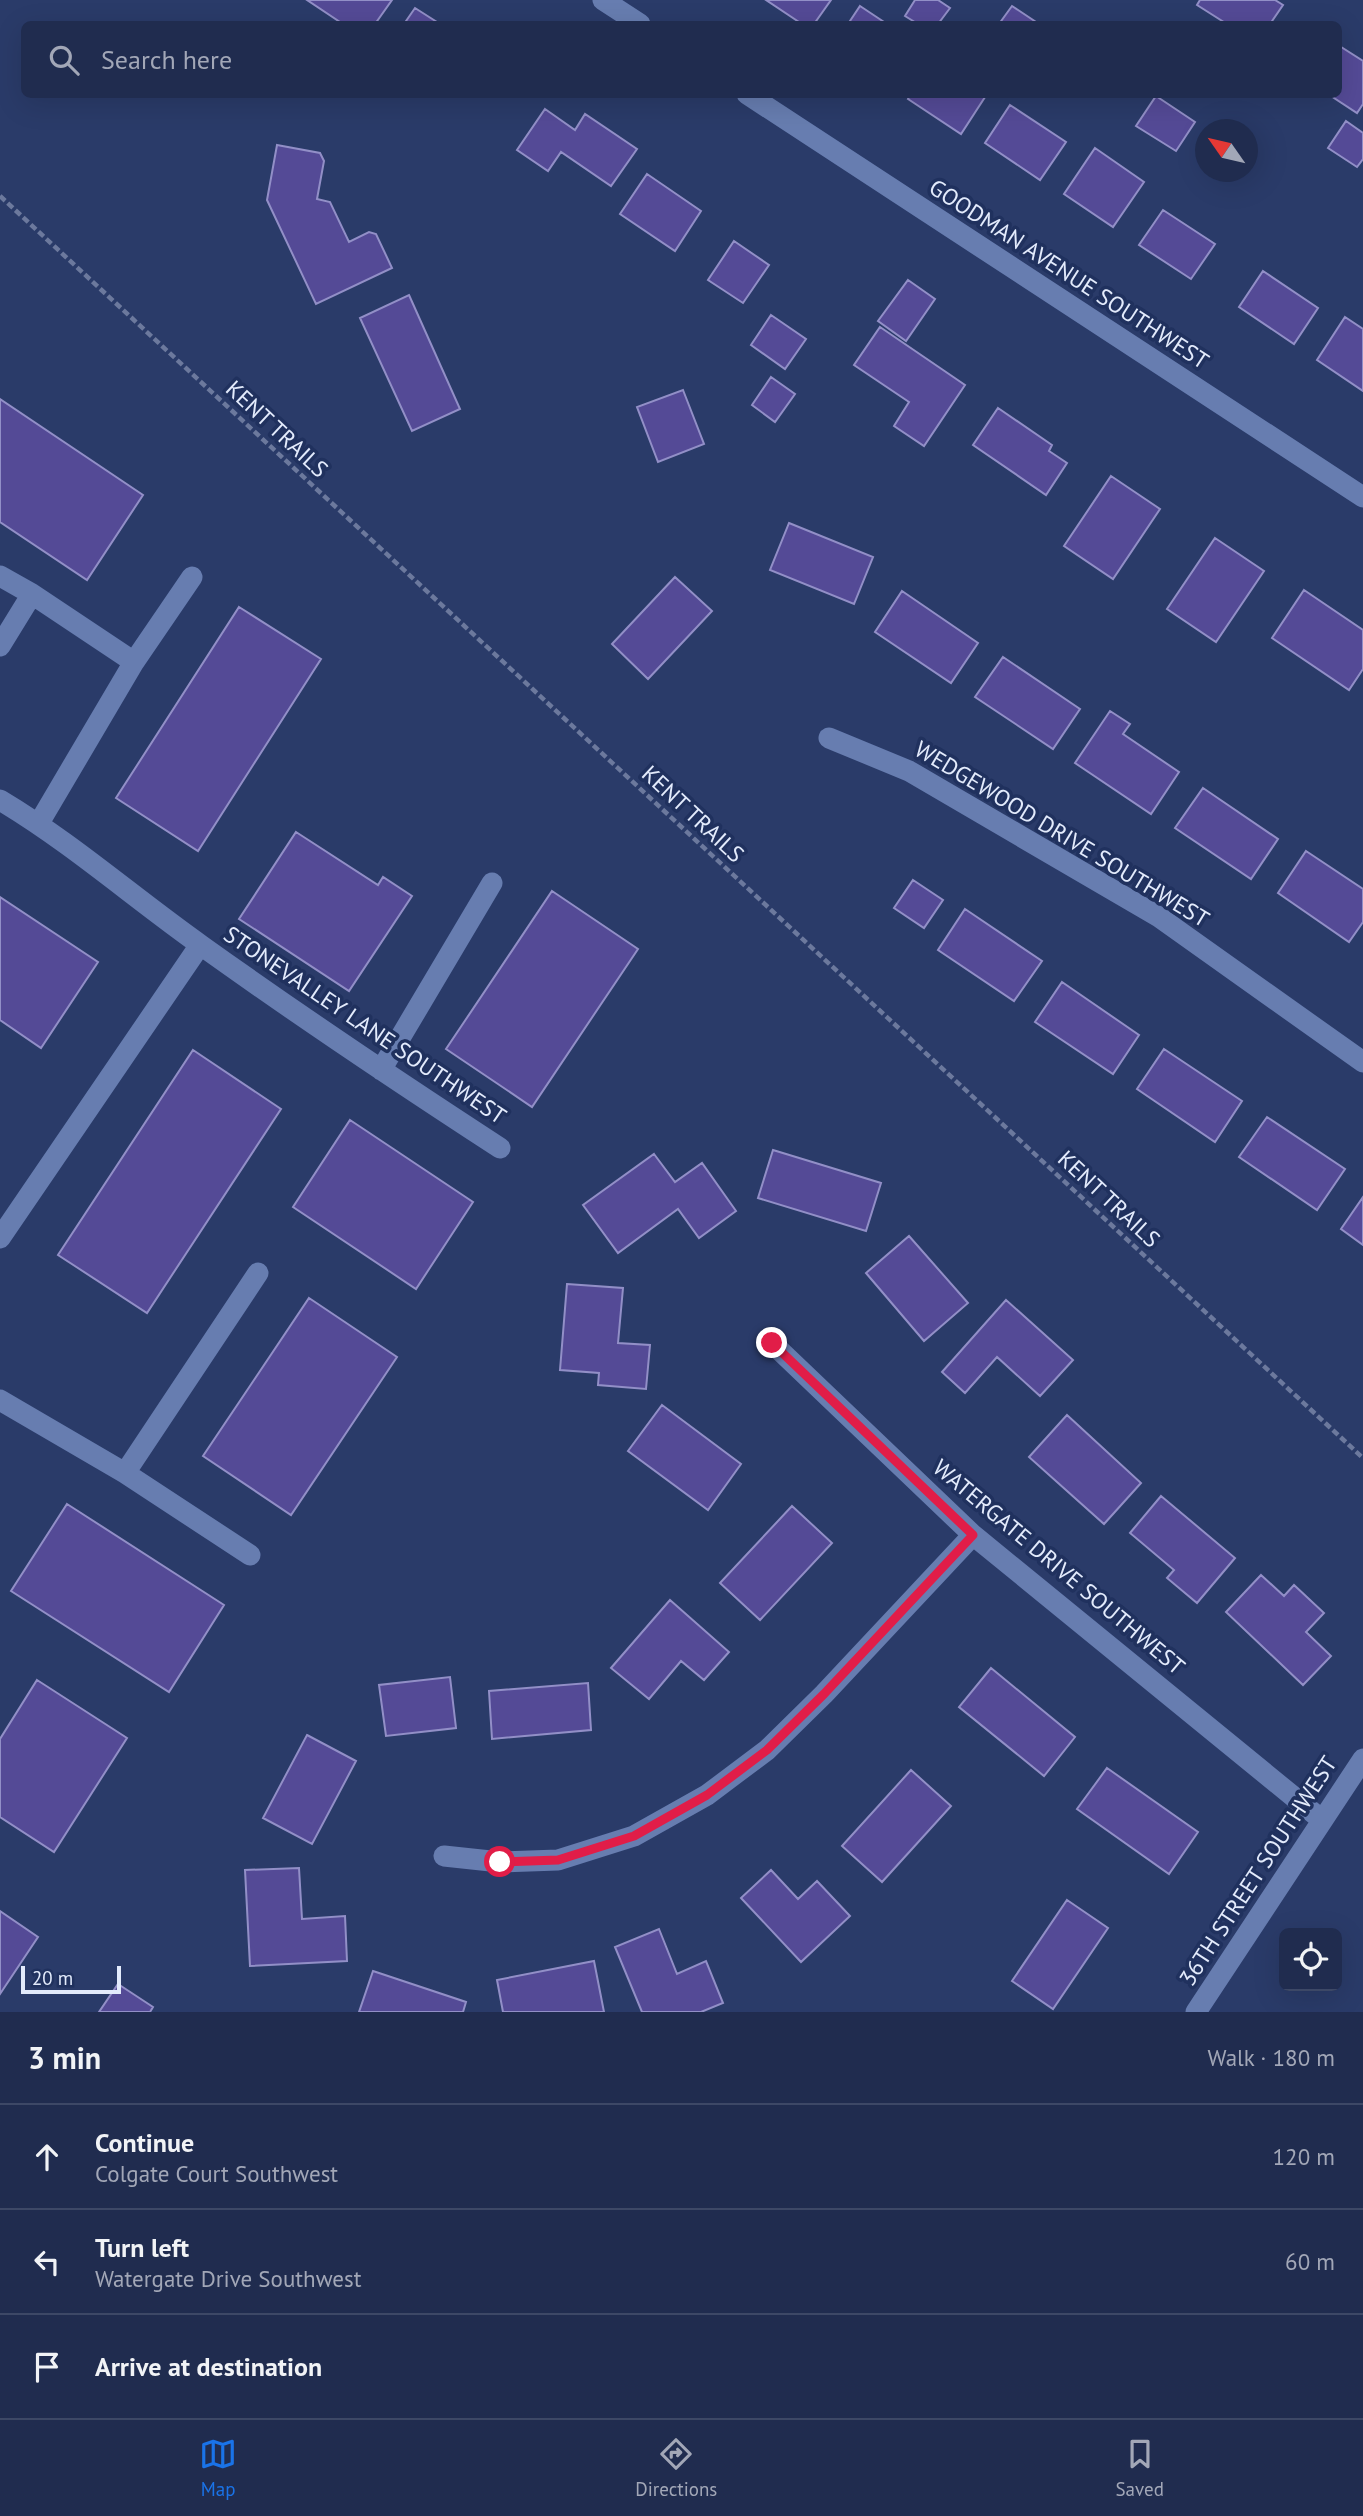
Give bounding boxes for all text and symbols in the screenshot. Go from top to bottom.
search box [21,21,1342,98]
icon: search [45,41,83,79]
text: Search here [101,43,232,76]
north arrow [1195,119,1258,182]
street label: GOODMAN AVENUE SOUTHWEST [924,172,1215,375]
street label: KENT TRAILS [220,374,334,483]
street label: WEDGEWOOD DRIVE SOUTHWEST [910,734,1215,933]
street label: KENT TRAILS [636,759,750,868]
street label: STONEVALLEY LANE SOUTHWEST [219,919,512,1130]
street label: KENT TRAILS [1052,1144,1166,1253]
route end [756,1327,787,1358]
street label: WATERGATE DRIVE SOUTHWEST [928,1453,1191,1681]
street label: 36TH STREET SOUTHWEST [1172,1750,1343,1991]
route start [484,1846,515,1877]
map controls [1279,1928,1342,1991]
button: locate [1279,1928,1342,1991]
scale bar [21,1963,121,1995]
text: 20 m [32,1966,73,1990]
text: 3 min [28,2038,101,2077]
text: Walk · 180 m [1208,2043,1335,2072]
text: Continue [95,2126,194,2159]
icon: ahead [28,2138,66,2176]
text: 120 m [1273,2142,1335,2171]
text: Colgate Court Southwest [95,2159,338,2188]
text: Turn left [95,2231,189,2264]
icon: left [28,2243,66,2281]
text: 60 m [1285,2247,1335,2276]
text: Watergate Drive Southwest [95,2264,362,2293]
icon: arrive [28,2348,66,2386]
text: Arrive at destination [95,2350,322,2383]
tab: Map [199,2435,237,2501]
tab: Directions [635,2435,717,2501]
tab: Saved [1116,2435,1164,2501]

